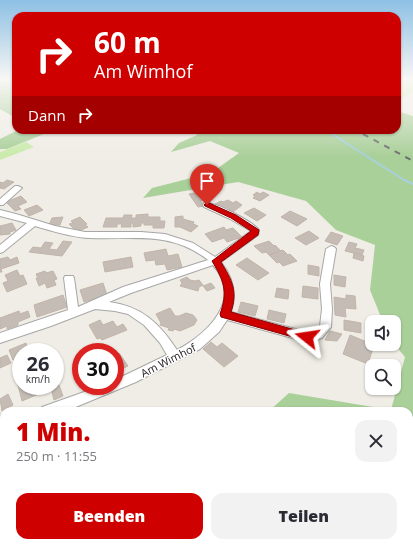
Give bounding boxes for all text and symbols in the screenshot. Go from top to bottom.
text: 60 m [94,23,161,61]
icon: right [28,28,80,80]
text: Am Wimhof [94,59,192,83]
icon: right [74,104,96,126]
text: Dann [28,105,66,125]
pin [190,164,224,205]
icon: arrive [196,170,218,192]
map controls [365,315,401,395]
button: sound [365,315,401,351]
position arrow [286,316,328,358]
street label: Am Wimhof [138,339,199,380]
speed limit sign: 30 [72,343,124,395]
text: 26 [27,350,49,377]
button: search [365,359,401,395]
text: km/h [26,372,50,386]
text: 1 Min. [16,415,90,448]
button: close [355,420,397,462]
text: 250 m · 11:55 [16,447,97,465]
button: Beenden [16,493,203,539]
button: Teilen [211,493,397,539]

